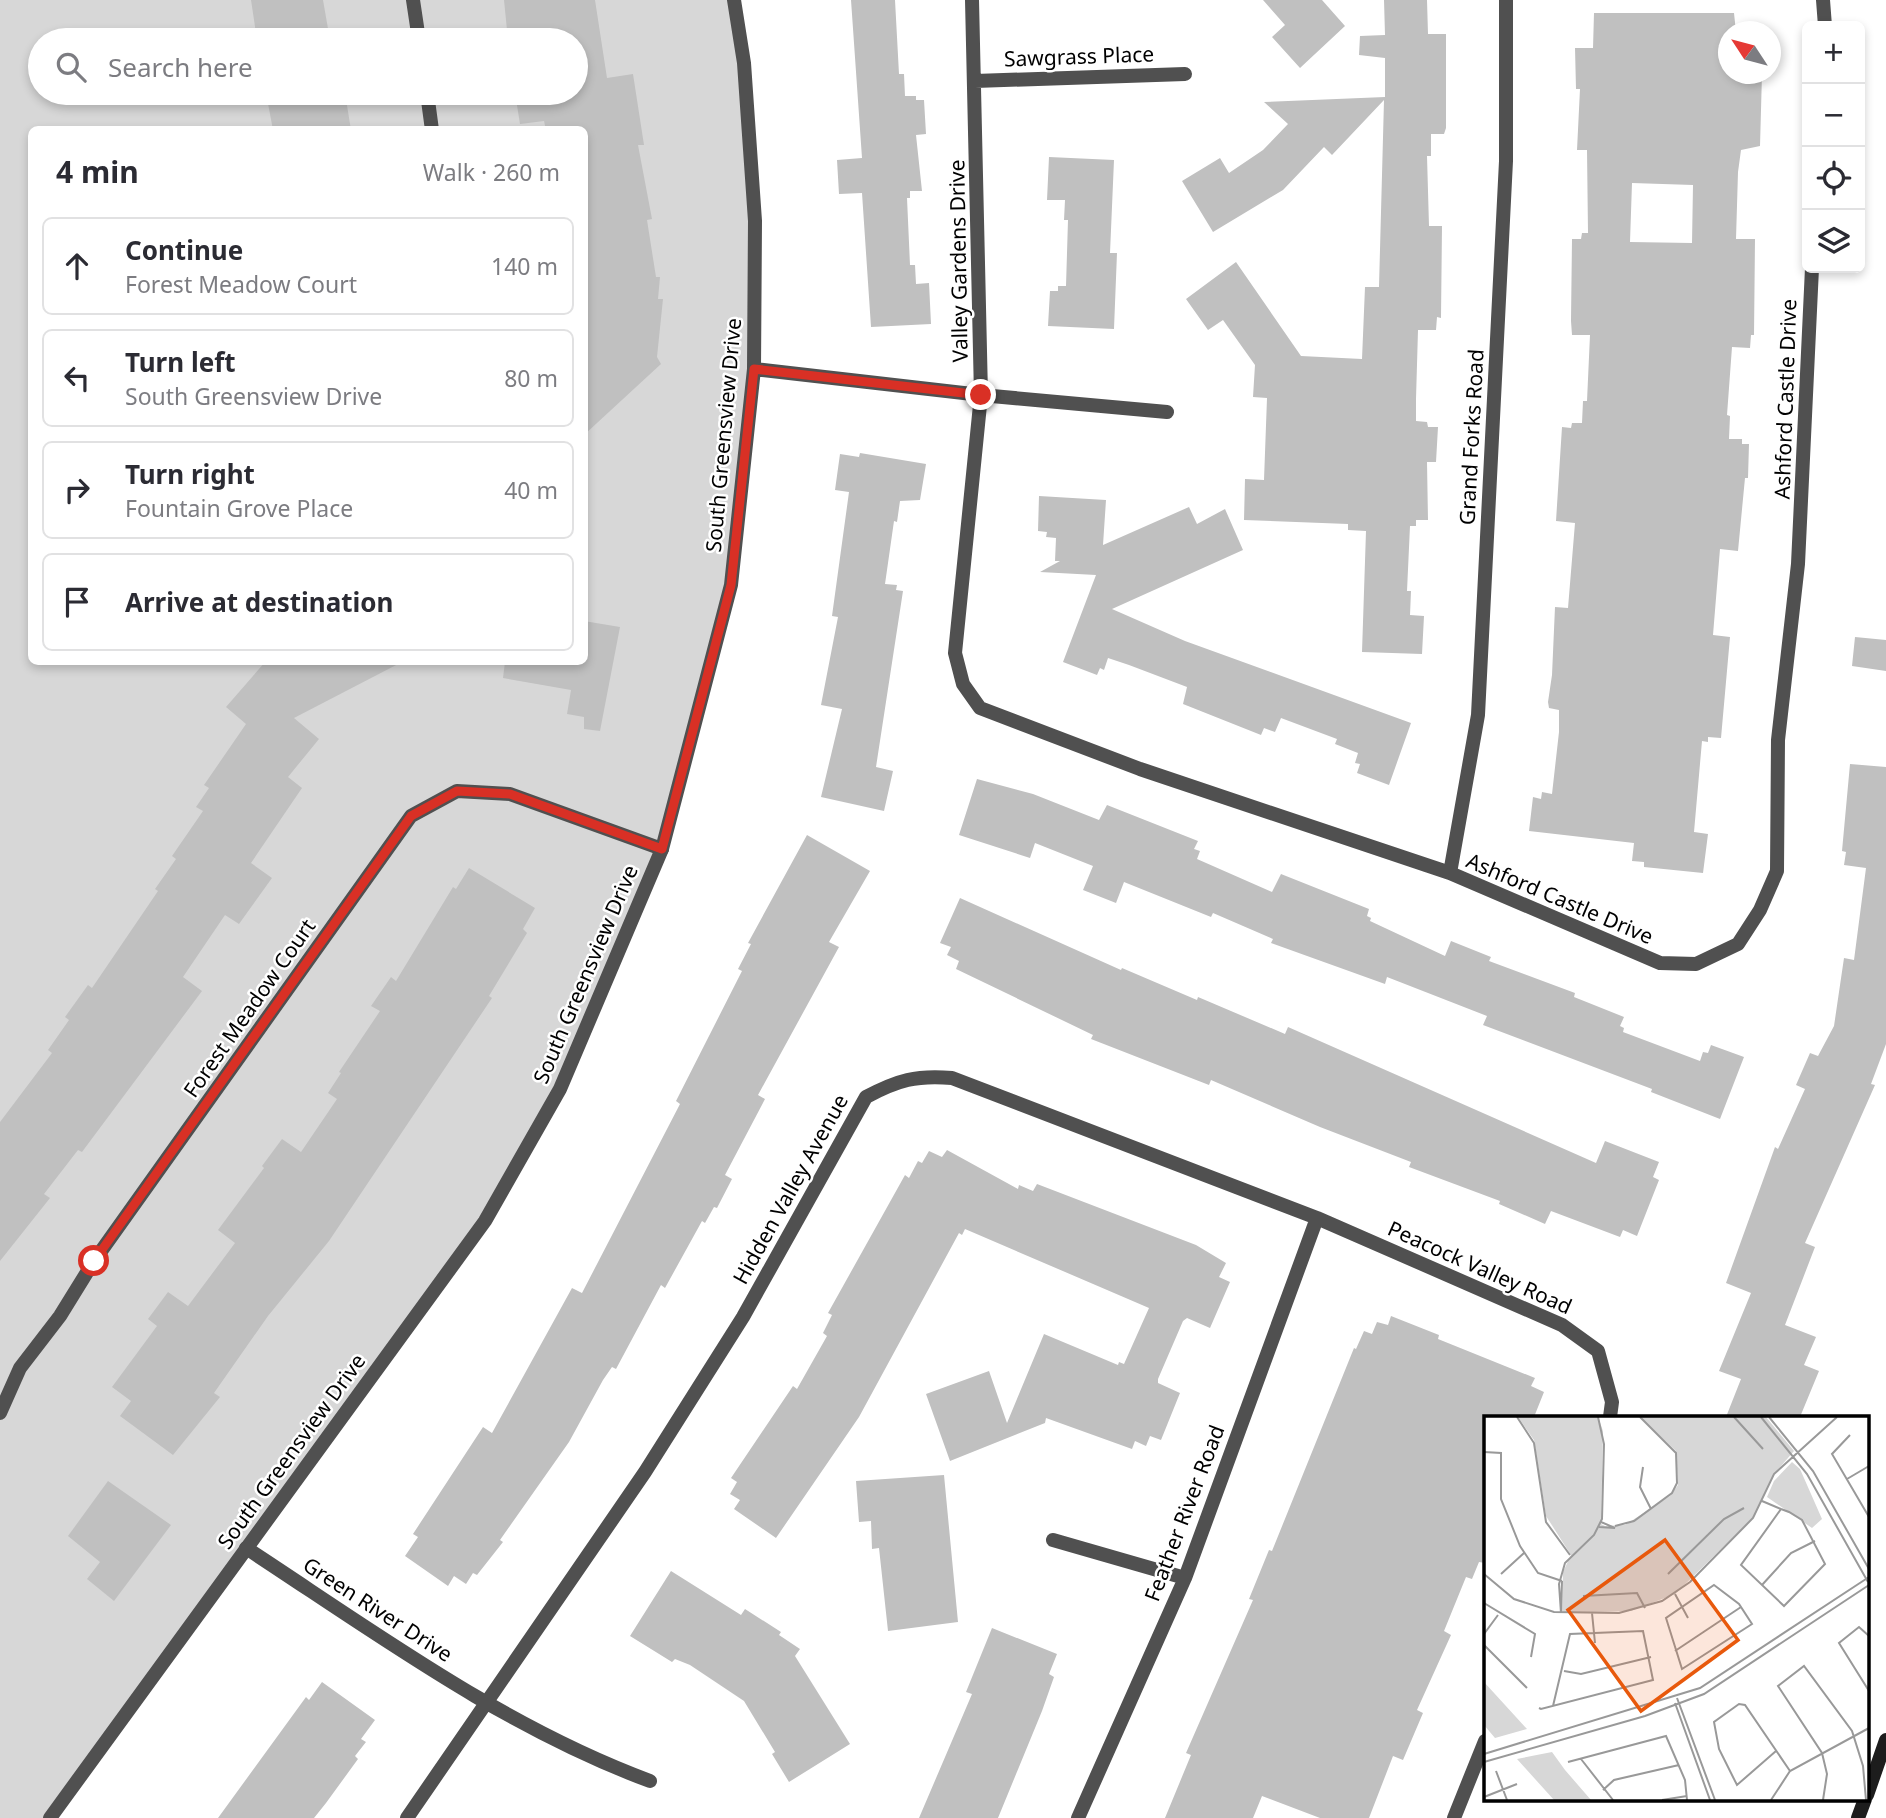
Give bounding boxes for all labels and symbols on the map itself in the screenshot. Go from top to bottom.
north arrow [1718,21,1781,84]
street label: Sawgrass Place [1003,39,1155,73]
street label: Valley Gardens Drive [942,159,974,363]
street label: Ashford Castle Drive [1768,298,1802,500]
street label: South Greensview Drive [699,317,747,553]
street label: Grand Forks Road [1452,348,1490,526]
route end [965,379,996,410]
street label: Ashford Castle Drive [1462,846,1658,950]
street label: South Greensview Drive [526,860,644,1088]
street label: Forest Meadow Court [177,913,321,1103]
street label: Hidden Valley Avenue [726,1089,854,1289]
street label: Peacock Valley Road [1384,1214,1576,1320]
route start [78,1245,109,1276]
street label: South Greensview Drive [211,1348,371,1554]
inset map [1484,1416,1868,1800]
street label: Feather River Road [1137,1421,1231,1605]
street label: Green River Drive [298,1550,458,1668]

